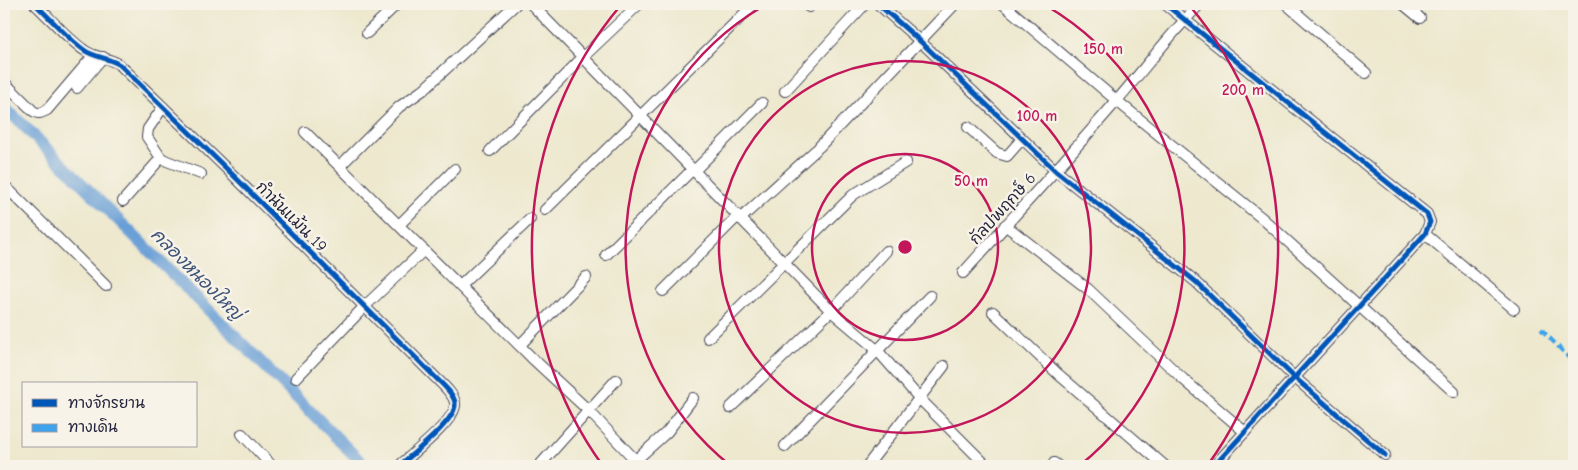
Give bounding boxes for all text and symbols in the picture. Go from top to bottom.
text: 150 m [1083,40,1123,58]
text: 200 m [1222,81,1264,99]
text: 100 m [1017,107,1057,125]
street label: กัลปพฤกษ์ 6 [964,167,1041,250]
text: 50 m [954,172,988,190]
street label: กำนันแม้น 19 [252,176,332,256]
water label: คลองหนองใหญ่ [146,223,250,327]
centre of rings [896,238,914,256]
legend [22,382,198,448]
text: ทางจักรยาน [68,394,145,412]
text: ทางเดิน [68,418,118,436]

